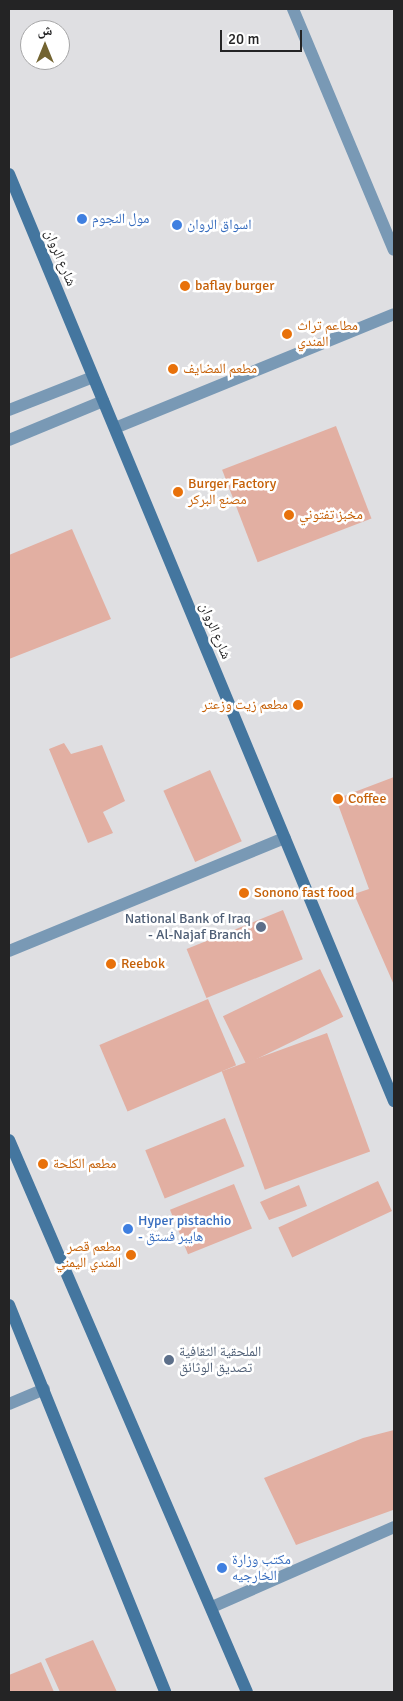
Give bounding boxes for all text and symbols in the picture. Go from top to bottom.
north arrow [20,20,70,70]
scale bar [223,20,306,52]
text: ش [38,22,52,39]
text: 20 m [228,30,259,48]
place label: مول النجوم [92,211,149,227]
marker: مول النجوم [76,213,88,225]
place label: اسواق الروان [187,217,252,233]
marker: اسواق الروان [171,219,183,231]
street label: شارع الروان [41,227,79,289]
place label: baflay burger [195,278,274,294]
marker: baflay burger [179,280,191,292]
place label: مطاعم تراث المندي [297,318,358,351]
marker: مطاعم تراث المندي [281,328,293,340]
place label: مطعم المضايف [183,361,257,377]
marker: مطعم المضايف [167,363,179,375]
place label: Burger Factory مصنع البركر [188,476,276,508]
marker: Burger Factory مصنع البركر [172,486,184,498]
place label: مخبز تفتوني [299,507,363,523]
marker: مخبز تفتوني [283,509,295,521]
street label: شارع الروان [196,600,234,662]
place label: مطعم زيت وزعتر [202,697,288,713]
marker: مطعم زيت وزعتر [292,699,304,711]
place label: Coffee [348,791,386,807]
marker: Coffee [332,793,344,805]
place label: Sonono fast food [254,885,354,901]
marker: Sonono fast food [238,887,250,899]
place label: National Bank of Iraq - Al-Najaf Branch [125,911,251,944]
marker: National Bank of Iraq - Al-Najaf Branch [255,921,267,933]
place label: Reebok [121,956,165,972]
marker: Reebok [105,958,117,970]
place label: مطعم الكلحة [53,1156,116,1172]
marker: مطعم الكلحة [37,1158,49,1170]
place label: Hyper pistachio - هايبر فستق [138,1213,231,1246]
marker: Hyper pistachio - هايبر فستق [122,1223,134,1235]
place label: مطعم قصر المندي اليمني [56,1239,121,1272]
marker: مطعم قصر المندي اليمني [125,1249,137,1261]
place label: الملحقية الثقافية تصديق الوثائق [179,1344,261,1376]
marker: الملحقية الثقافية تصديق الوثائق [163,1354,175,1366]
place label: مكتب وزارة الخارجيه [232,1552,291,1584]
marker: مكتب وزارة الخارجيه [216,1562,228,1574]

